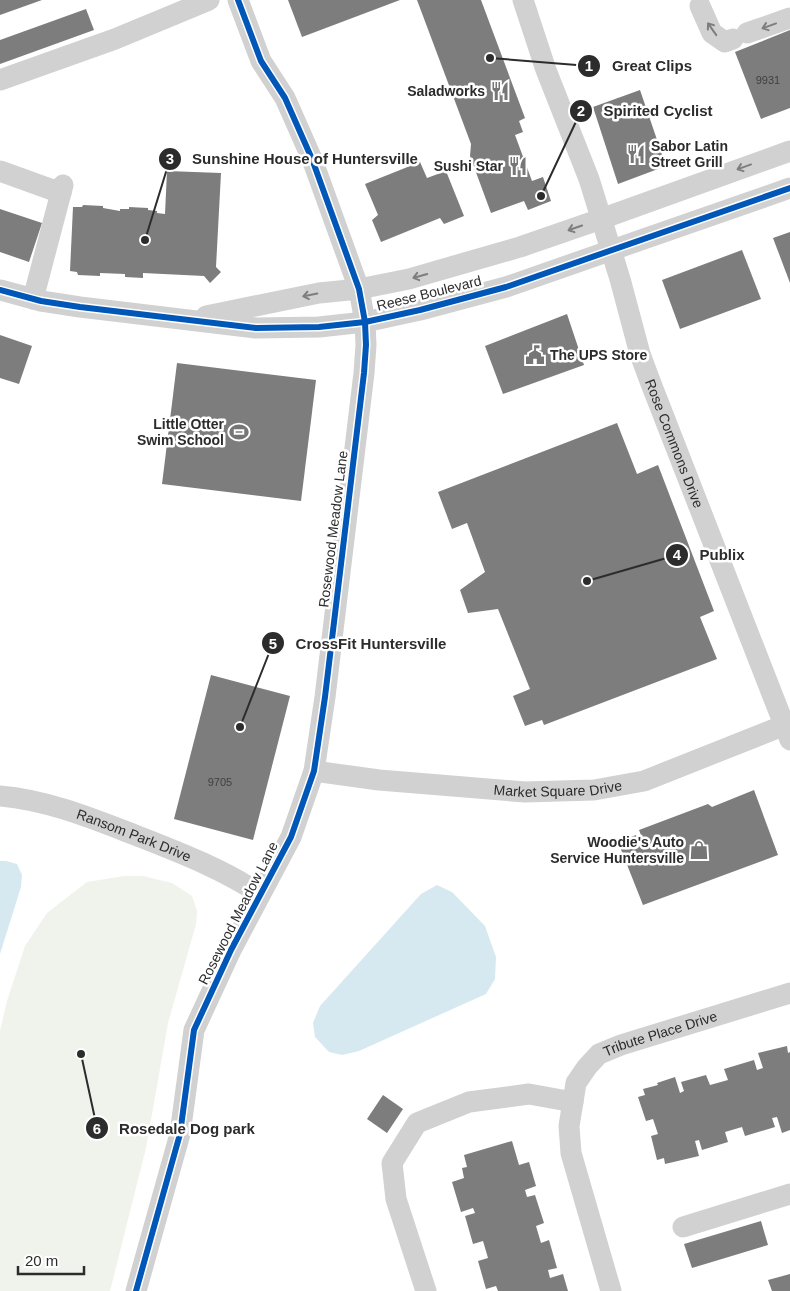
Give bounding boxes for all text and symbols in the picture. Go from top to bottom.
one-way arrow [707,22,717,36]
one-way arrow [762,22,777,31]
callout: Great Clips [577,51,702,81]
text: 1 [585,57,593,74]
text: Great Clips [612,57,692,74]
house number: 9931 [756,74,780,86]
restaurant icon: Saladworks [489,80,511,102]
place label: Saladworks [407,83,485,99]
callout: Spirited Cyclist [569,96,723,126]
text: 2 [577,102,585,119]
text: Spirited Cyclist [603,102,713,119]
place label: Sabor Latin Street Grill [651,138,728,170]
restaurant icon: Sabor Latin Street Grill [625,143,647,165]
callout: Sunshine House of Huntersville [157,144,428,174]
text: 3 [166,150,174,167]
text: Sunshine House of Huntersville [192,150,418,167]
restaurant icon: Sushi Star [507,155,529,177]
place label: Sushi Star [434,158,504,174]
one-way arrow [737,163,752,172]
one-way arrow [568,224,583,233]
street label: Reese Boulevard [375,272,483,314]
one-way arrow [412,272,428,281]
one-way arrow [303,291,319,300]
public building icon: The UPS Store [524,344,546,366]
place label: The UPS Store [550,347,647,363]
street label: Rose Commons Drive [642,377,707,510]
place label: Little Otter Swim School [137,416,225,448]
sports icon: Little Otter Swim School [228,421,250,443]
street label: Rosewood Meadow Lane [315,449,351,608]
callout: Publix [664,540,754,570]
text: 4 [673,546,682,563]
text: Publix [699,546,745,563]
callout: CrossFit Huntersville [261,628,457,658]
text: 5 [269,635,277,652]
text: CrossFit Huntersville [296,635,446,652]
house number: 9705 [208,776,232,788]
street label: Market Square Drive [493,777,623,800]
street label: Ransom Park Drive [74,806,194,865]
place label: Woodie's Auto Service Huntersville [550,834,684,866]
street label: Rosewood Meadow Lane [195,839,281,987]
shop icon: Woodie's Auto Service Huntersville [688,839,710,861]
street label: Tribute Place Drive [601,1008,719,1059]
callout: Rosedale Dog park [84,1113,265,1143]
text: 6 [93,1120,101,1137]
text: Rosedale Dog park [119,1120,256,1137]
scale bar [18,1244,84,1276]
text: 20 m [25,1252,58,1269]

